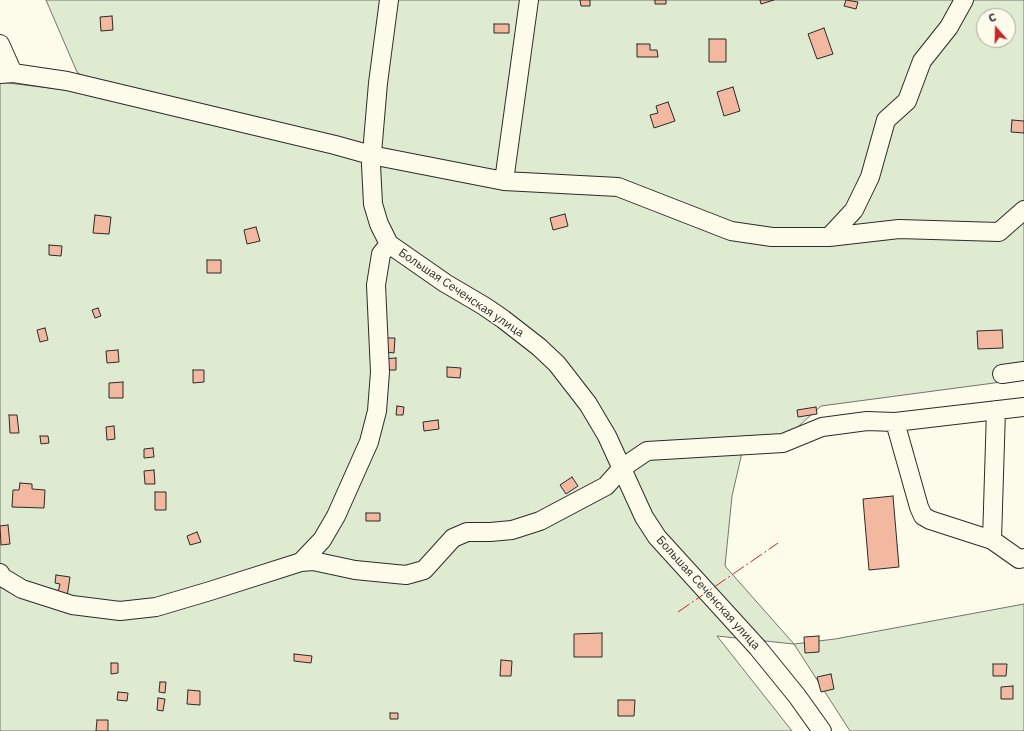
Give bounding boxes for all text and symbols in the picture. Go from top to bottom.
north arrow [976,8,1016,48]
text: С [986,10,998,25]
street label: Большая Сеченская улица [396,246,526,340]
street label: Большая Сеченская улица [653,533,763,653]

